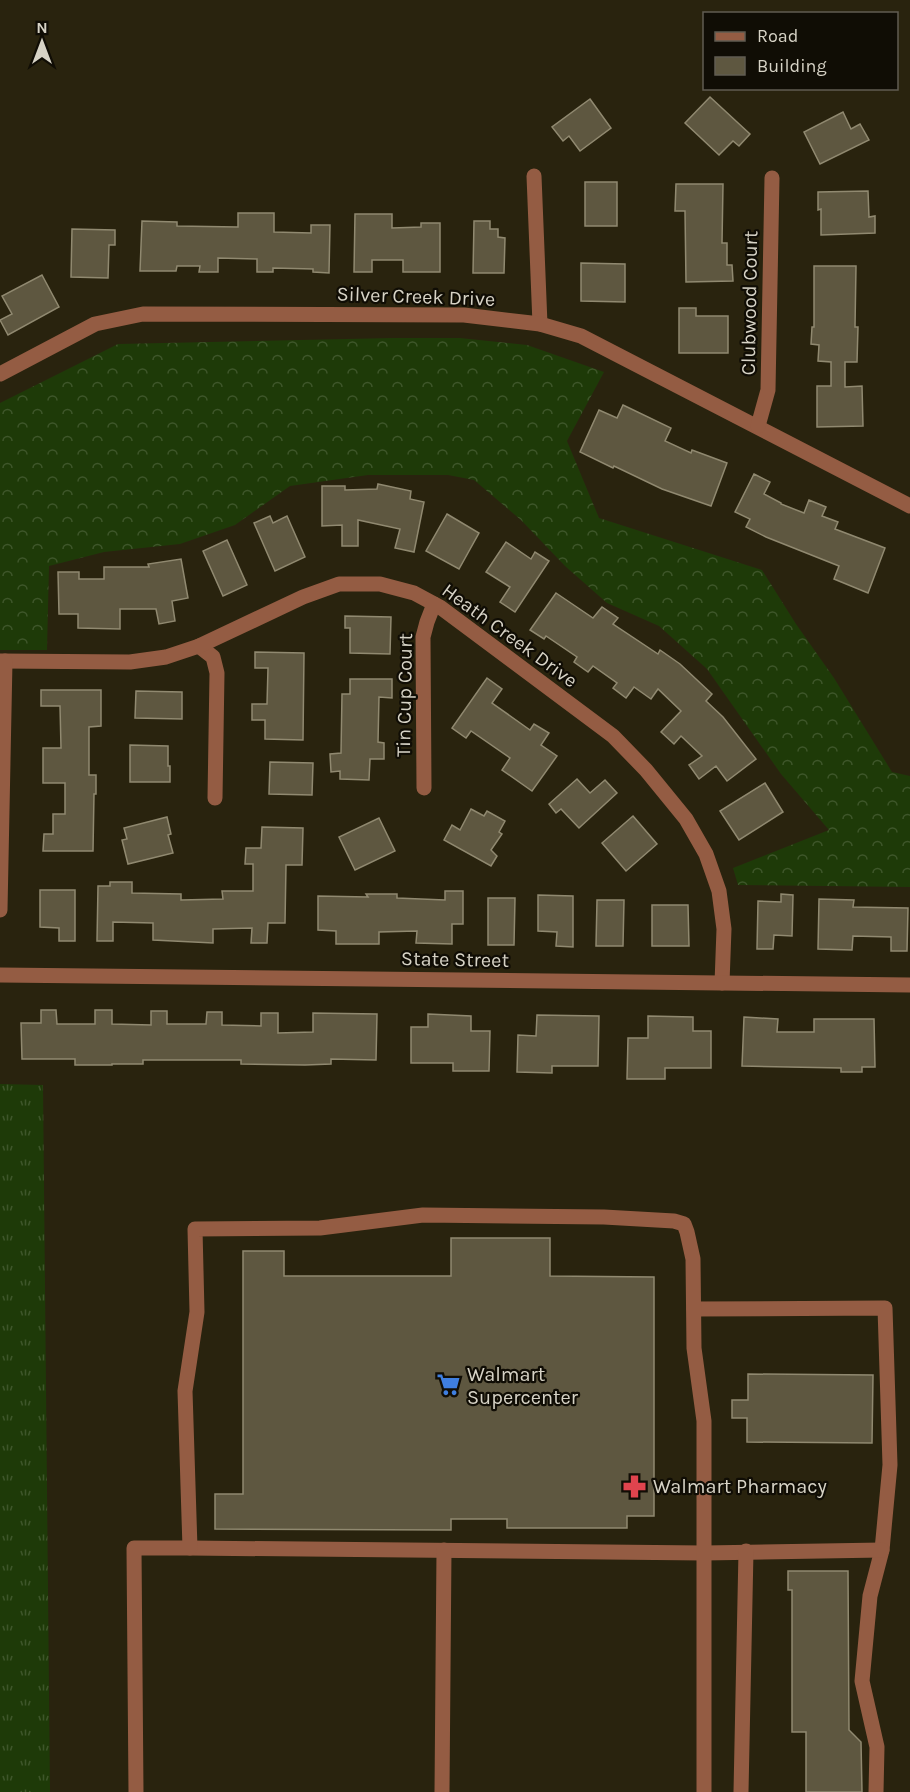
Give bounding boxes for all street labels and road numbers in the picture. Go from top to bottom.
street label: Clubwood Court [737,230,762,376]
street label: Silver Creek Drive [336,282,496,311]
street label: Heath Creek Drive [438,579,582,692]
street label: Tin Cup Court [392,633,417,757]
street label: State Street [401,947,510,972]

